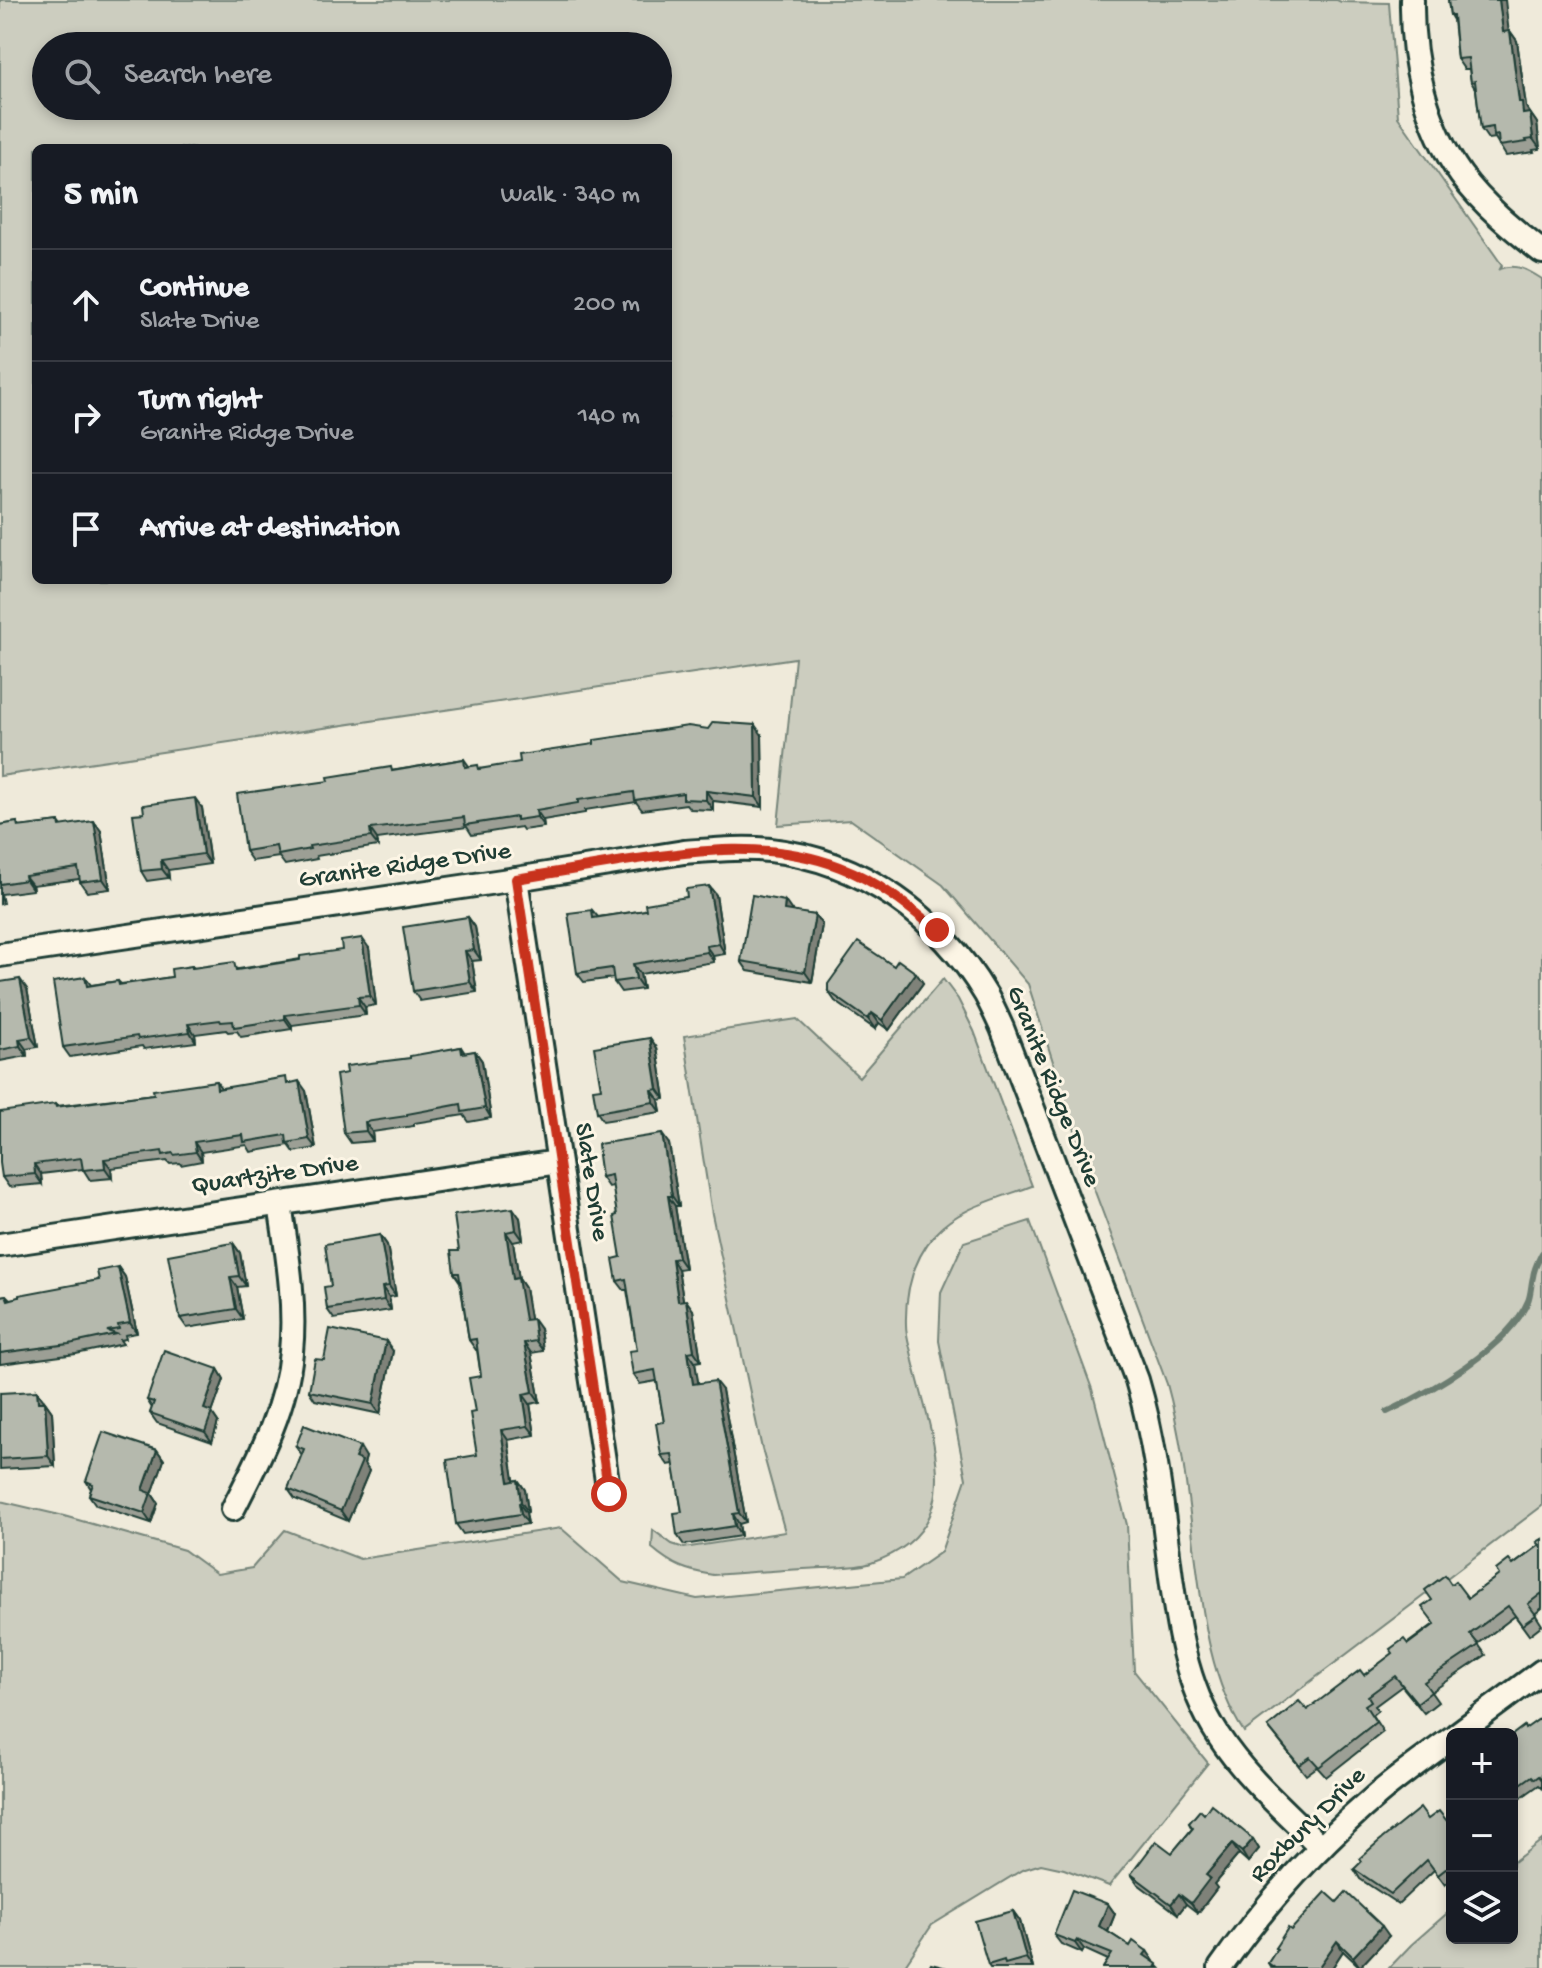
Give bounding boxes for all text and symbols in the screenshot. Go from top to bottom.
search box [32,32,672,120]
icon: search [60,54,104,98]
text: Search here [124,59,272,94]
text: 5 min [64,176,138,216]
text: Walk · 340 m [500,181,640,212]
text: Continue [140,272,249,307]
icon: ahead [64,283,108,327]
text: 200 m [573,290,640,321]
text: Slate Drive [140,307,259,338]
text: Turn right [140,384,260,419]
icon: right [64,395,108,439]
text: 140 m [578,402,640,433]
text: Granite Ridge Drive [140,419,354,450]
icon: arrive [64,507,108,551]
text: Arrive at destination [140,512,400,547]
street label: Granite Ridge Drive [297,837,514,897]
route end [919,912,955,948]
street label: Granite Ridge Drive [998,982,1107,1192]
street label: Slate Drive [565,1121,615,1244]
street label: Quartzite Drive [190,1149,361,1203]
route start [591,1476,627,1512]
map controls [1446,1728,1518,1944]
button: + [1446,1728,1518,1800]
street label: Roxbury Drive [1244,1761,1374,1891]
button: − [1446,1800,1518,1872]
button: layers [1446,1872,1518,1944]

